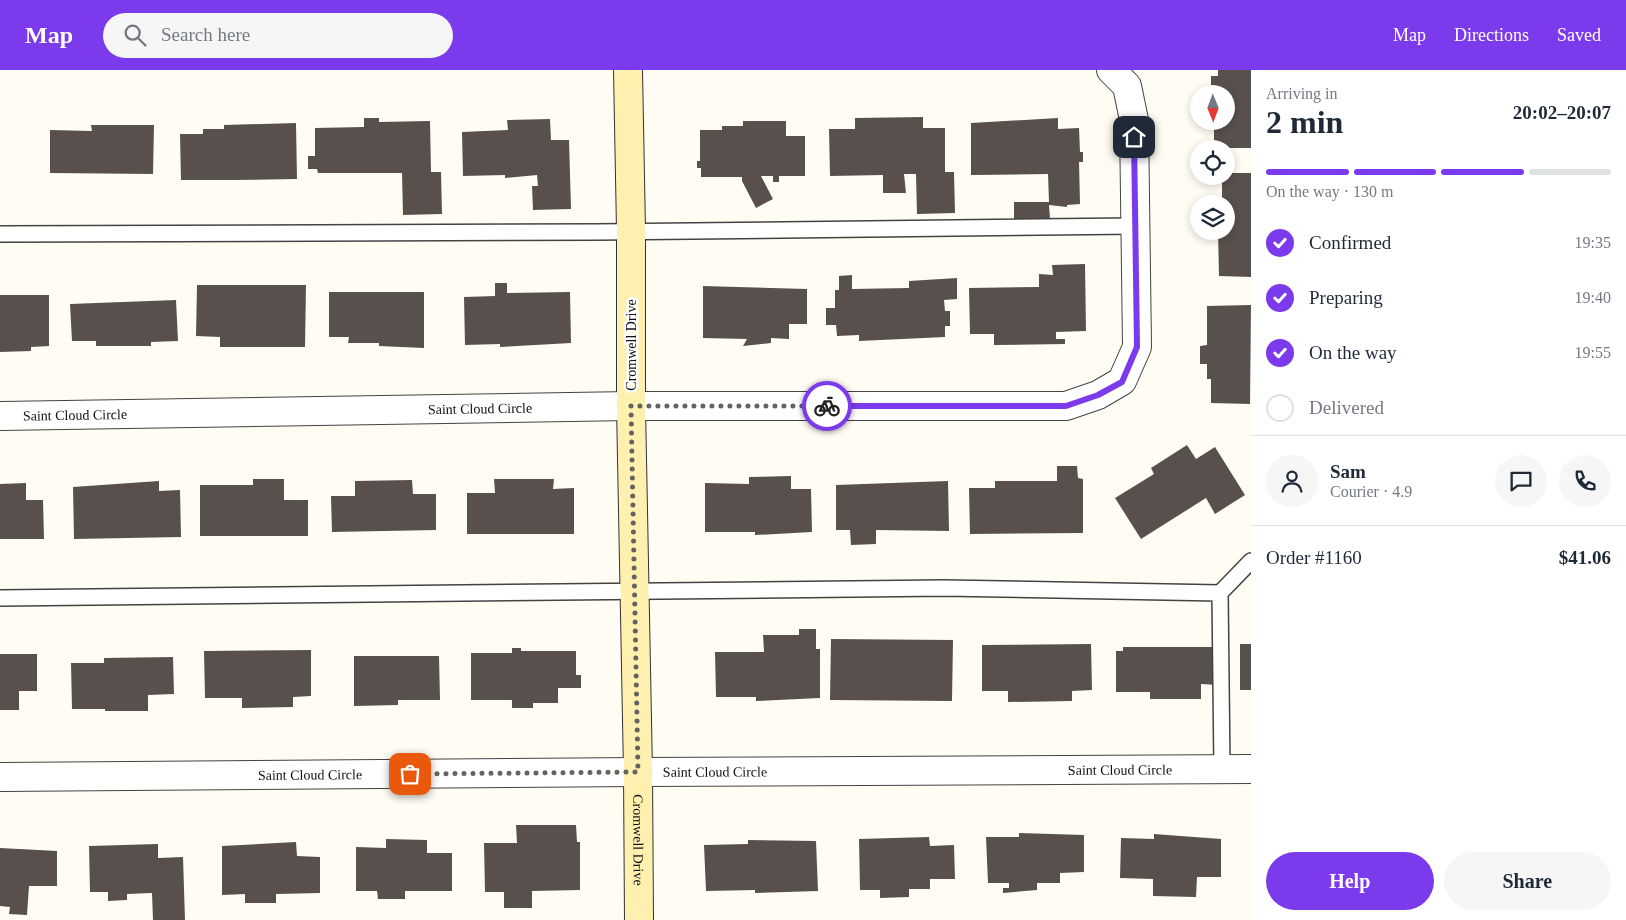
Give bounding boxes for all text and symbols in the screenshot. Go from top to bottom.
search box [103,13,453,58]
icon: search [121,21,149,49]
text: Map [25,22,73,48]
text: Search here [161,24,250,45]
text: Map [1393,25,1426,45]
text: Directions [1454,25,1529,45]
text: Saved [1557,25,1601,45]
north arrow [1190,85,1235,130]
map controls [1190,85,1235,240]
text: Arriving in [1266,85,1338,102]
text: 20:02–20:07 [1513,102,1611,123]
text: 2 min [1266,104,1343,140]
pin [1113,116,1155,158]
icon: home [1120,123,1148,151]
button: locate [1190,140,1235,185]
text: On the way · 130 m [1266,183,1394,200]
button: layers [1190,195,1235,240]
icon: check [1266,229,1294,257]
text: Confirmed [1309,232,1391,253]
text: 19:35 [1575,234,1611,251]
icon: check [1266,284,1294,312]
text: Preparing [1309,287,1383,308]
text: 19:40 [1575,289,1611,306]
street label: Cromwell Drive [624,299,639,391]
icon: check [1266,339,1294,367]
text: On the way [1309,342,1397,363]
text: 19:55 [1575,344,1611,361]
courier [802,381,852,431]
icon: bike [813,392,841,420]
text: Delivered [1309,397,1384,418]
street label: Saint Cloud Circle [428,400,532,417]
street label: Saint Cloud Circle [23,406,127,423]
button: person [1266,455,1318,507]
button: chat [1495,455,1547,507]
button: phone [1559,455,1611,507]
text: Sam [1330,461,1366,482]
text: Courier · 4.9 [1330,483,1412,500]
text: Order #1160 [1266,547,1362,568]
text: $41.06 [1559,547,1611,568]
pin [389,753,431,795]
icon: bag [396,760,424,788]
street label: Saint Cloud Circle [1068,762,1172,777]
street label: Saint Cloud Circle [663,764,767,779]
street label: Saint Cloud Circle [258,767,362,782]
street label: Cromwell Drive [631,794,646,886]
button: Help [1266,852,1434,910]
button: Share [1444,852,1611,910]

